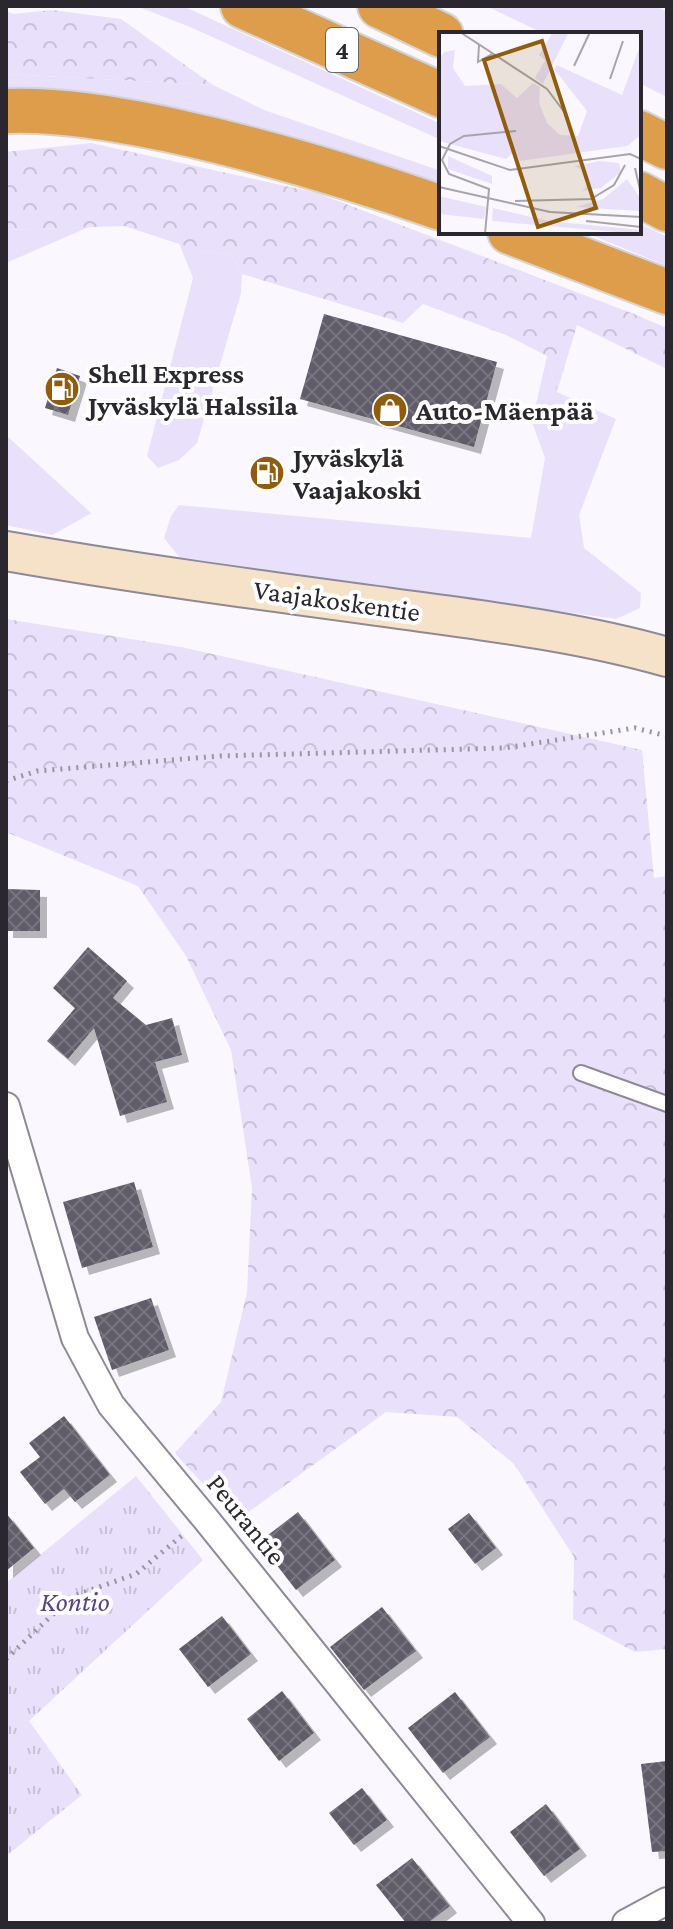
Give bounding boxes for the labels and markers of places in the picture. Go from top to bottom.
place label: Shell Express Jyväskylä Halssila [85,358,298,421]
fuel station icon: Shell Express Jyväskylä Halssila [43,370,81,408]
shop icon: Auto-Mäenpää [371,391,409,429]
place label: Auto-Mäenpää [415,395,594,426]
place label: Jyväskylä Vaajakoski [290,442,421,505]
fuel station icon: Jyväskylä Vaajakoski [248,454,286,492]

